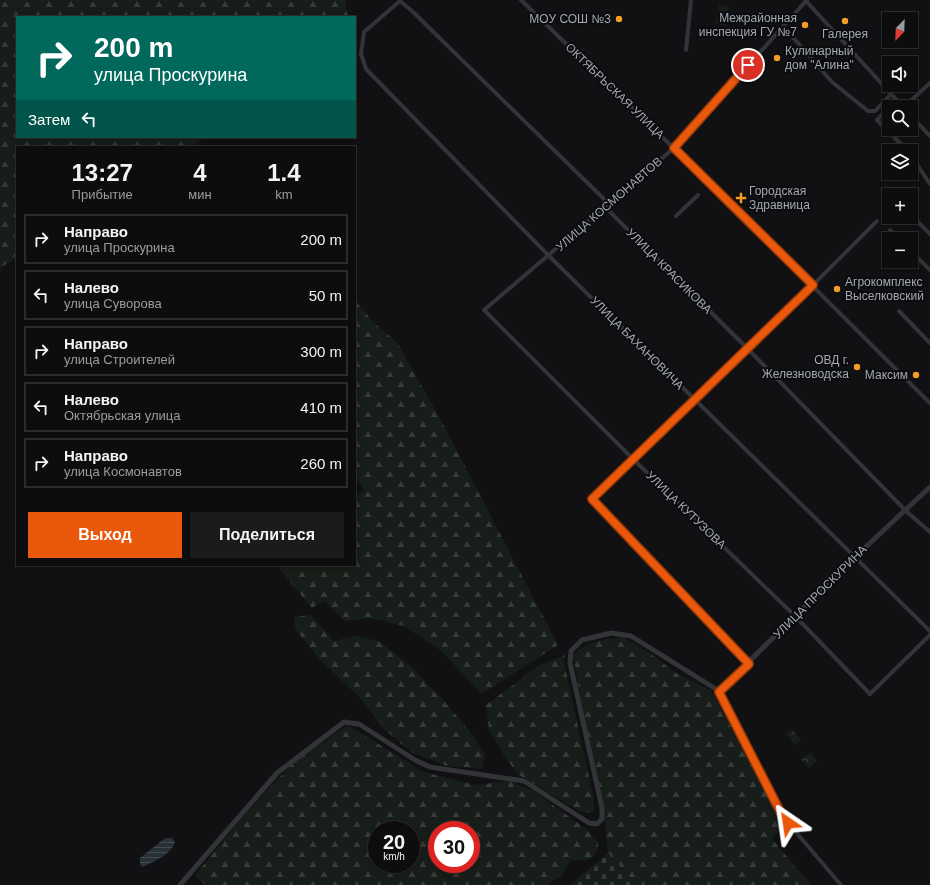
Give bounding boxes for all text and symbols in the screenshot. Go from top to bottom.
place label: Межрайонная инспекция ГУ №7 [699,11,797,39]
place label: МОУ СОШ №3 [529,12,611,26]
north arrow [882,12,918,48]
map controls [882,12,918,268]
marker: МОУ СОШ №3 [614,14,624,24]
marker: Галерея [840,16,850,26]
marker: Межрайонная инспекция ГУ №7 [800,20,810,30]
place label: Галерея [822,27,868,41]
icon: right [28,32,80,84]
text: 200 m [94,32,173,63]
street label: ОКТЯБРЬСКАЯ УЛИЦА [563,40,667,142]
place label: Кулинарный дом "Алина" [785,44,854,72]
pin [731,48,765,82]
marker: Кулинарный дом "Алина" [772,53,782,63]
icon: arrive [737,54,759,76]
button: sound [882,56,918,92]
text: улица Проскурина [94,65,247,85]
button: search [882,100,918,136]
icon: left [78,108,100,130]
text: Затем [28,111,70,128]
button: layers [882,144,918,180]
street label: УЛИЦА КОСМОНАВТОВ [553,154,665,254]
text: 13:27 [71,159,133,186]
text: 4 [193,159,207,186]
text: 1.4 [267,159,301,186]
place label: Городская Здравница [749,184,810,212]
text: Прибытие [72,187,133,202]
text: мин [188,187,212,202]
text: km [275,187,293,202]
button: + [882,188,918,224]
marker: Городская Здравница [736,193,746,203]
text: Направо [64,223,128,240]
street label: УЛИЦА КРАСИКОВА [623,225,715,317]
icon: right [30,228,52,250]
text: 200 m [300,231,342,248]
button: − [882,232,918,268]
text: улица Проскурина [64,240,175,255]
place label: Агрокомплекс Выселковский [845,275,924,303]
text: Налево [64,279,119,296]
icon: left [30,284,52,306]
marker: Агрокомплекс Выселковский [832,284,842,294]
text: 50 m [309,287,342,304]
street label: УЛИЦА БАХАНОВИЧА [587,293,687,393]
text: улица Суворова [64,296,162,311]
text: Направо [64,335,128,352]
icon: right [30,340,52,362]
text: 300 m [300,343,342,360]
text: улица Строителей [64,352,175,367]
place label: ОВД г. Железноводска [762,353,849,381]
marker: ОВД г. Железноводска [852,362,862,372]
place label: Максим [865,368,908,382]
marker: Максим [911,370,921,380]
text: Налево [64,391,119,408]
icon: left [30,396,52,418]
text: 410 m [300,399,342,416]
text: Октябрьская улица [64,408,180,423]
text: Направо [64,447,128,464]
icon: right [30,452,52,474]
text: 260 m [300,455,342,472]
text: улица Космонавтов [64,464,182,479]
street label: УЛИЦА КУТУЗОВА [643,468,729,552]
button: Выход [28,512,182,558]
button: Поделиться [190,512,344,558]
street label: УЛИЦА ПРОСКУРИНА [770,542,870,642]
position arrow [767,802,809,844]
speed limit sign: 30 [428,821,480,873]
text: 20 [383,831,405,853]
text: km/h [383,851,405,862]

